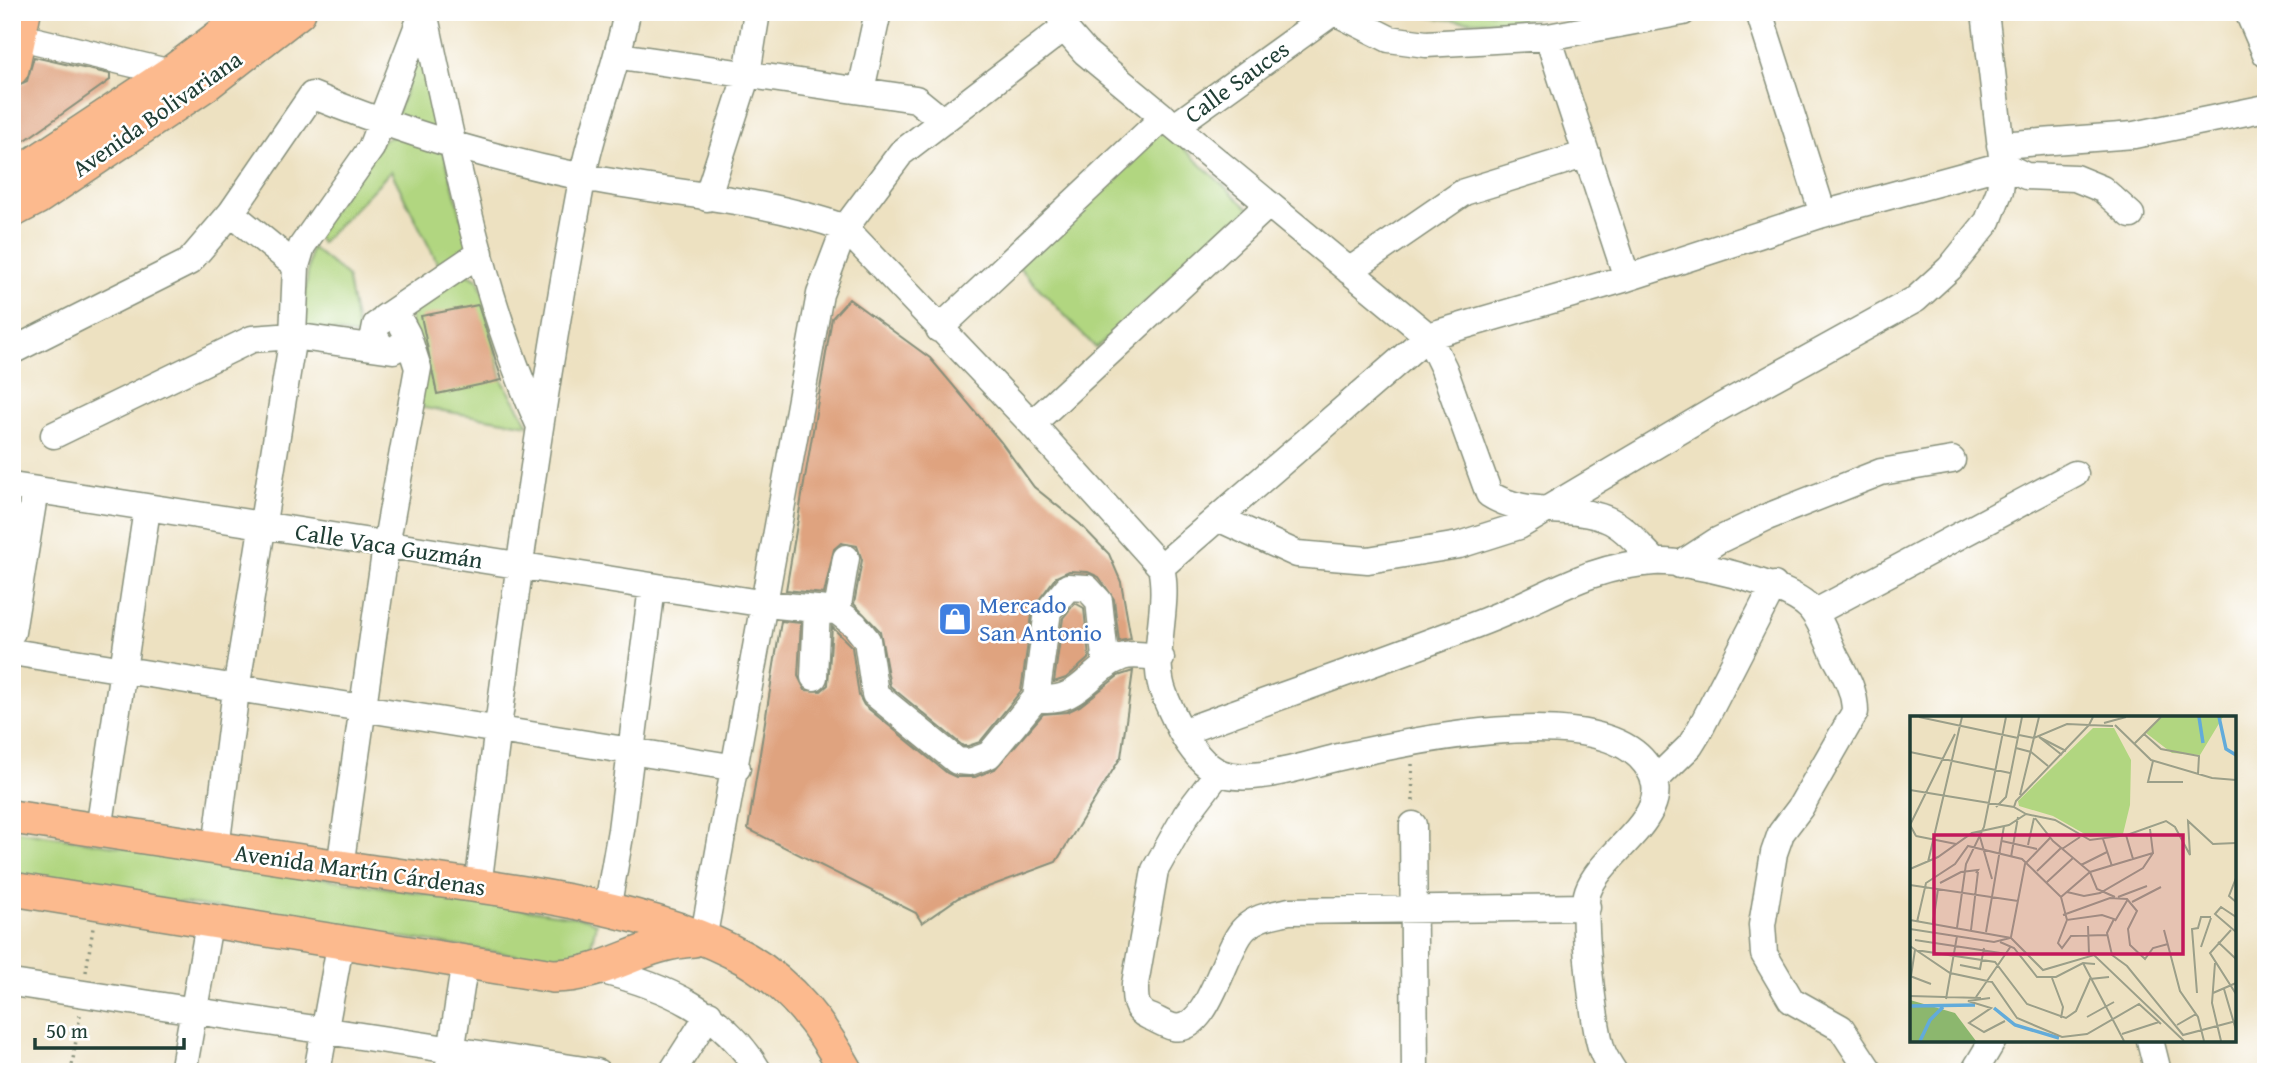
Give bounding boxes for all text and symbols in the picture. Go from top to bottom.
street label: Calle Sauces [1177,32,1296,132]
street label: Avenida Bolivariana [65,41,249,185]
street label: Calle Vaca Guzmán [293,513,486,578]
place label: Mercado San Antonio [979,587,1102,650]
shop icon: Mercado San Antonio [936,600,974,638]
inset map [1910,716,2236,1042]
street label: Avenida Martín Cárdenas [232,835,488,904]
scale bar [35,1007,184,1051]
text: 50 m [46,1015,88,1046]

